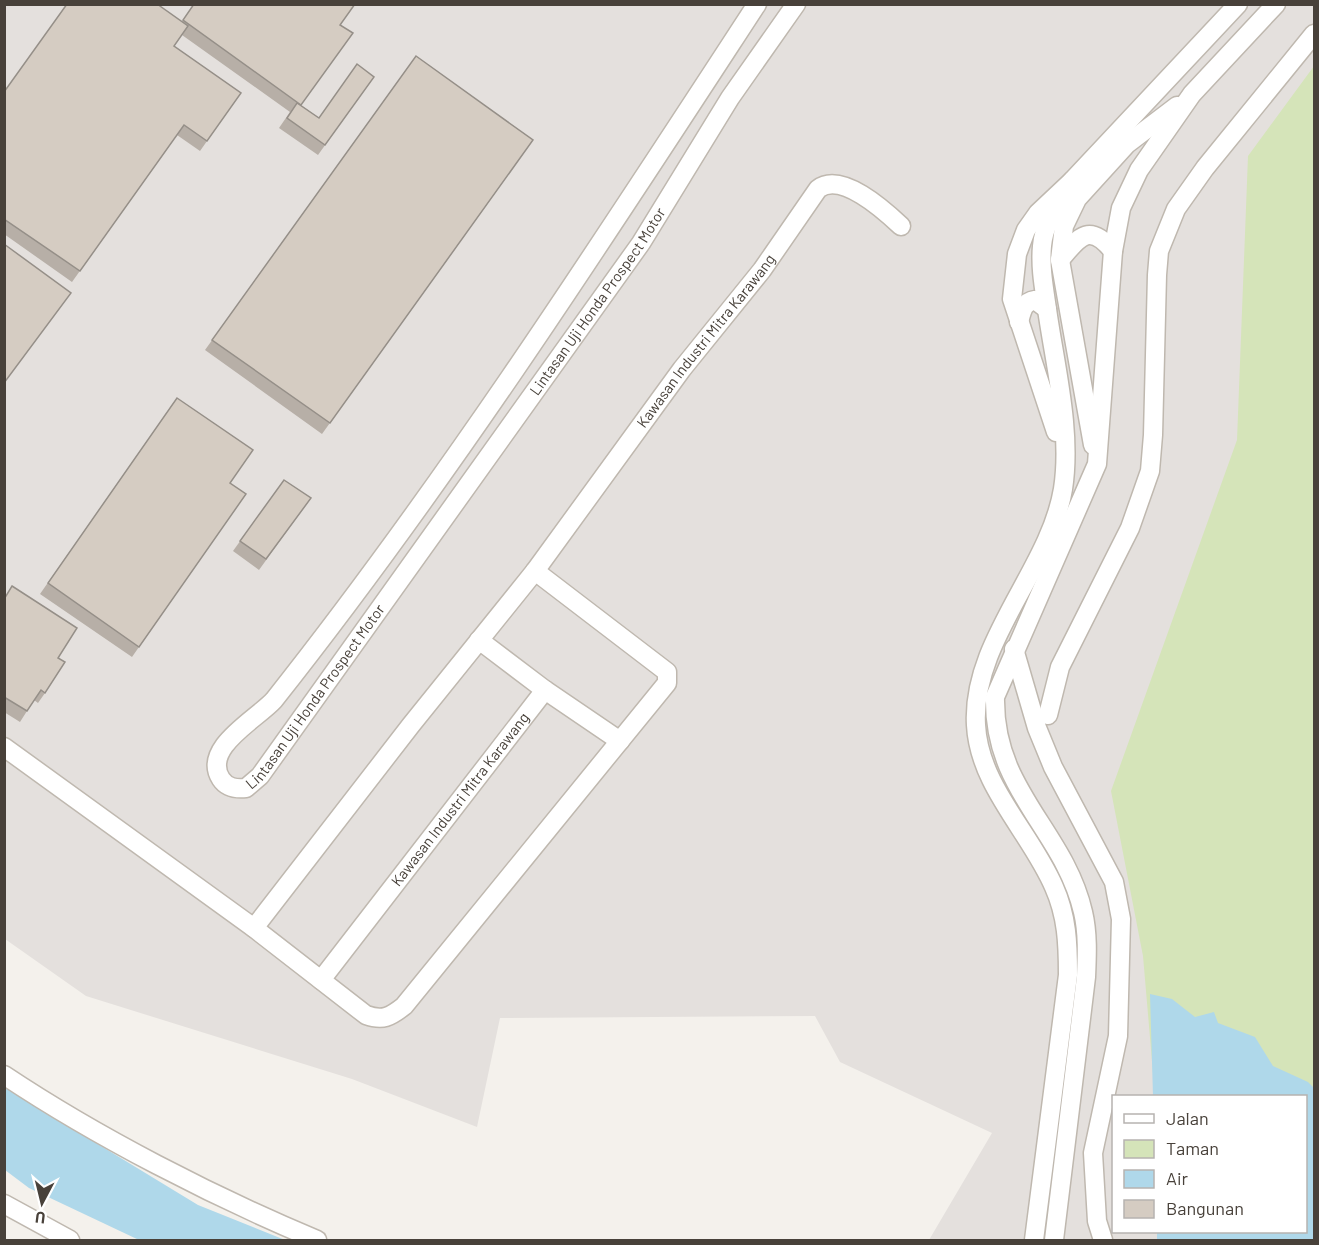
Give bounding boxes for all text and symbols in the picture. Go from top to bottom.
street label: Lintasan Uji Honda Prospect Motor [525,204,669,398]
street label: Kawasan Industri Mitra Karawang [632,250,778,431]
street label: Lintasan Uji Honda Prospect Motor [241,600,388,792]
street label: Kawasan Industri Mitra Karawang [387,709,532,889]
legend [1112,1095,1307,1233]
text: Jalan [1166,1107,1209,1129]
text: Taman [1166,1137,1219,1159]
text: Air [1166,1167,1189,1189]
north arrow [12,1173,72,1233]
text: Bangunan [1166,1197,1244,1219]
text: U [34,1208,46,1228]

